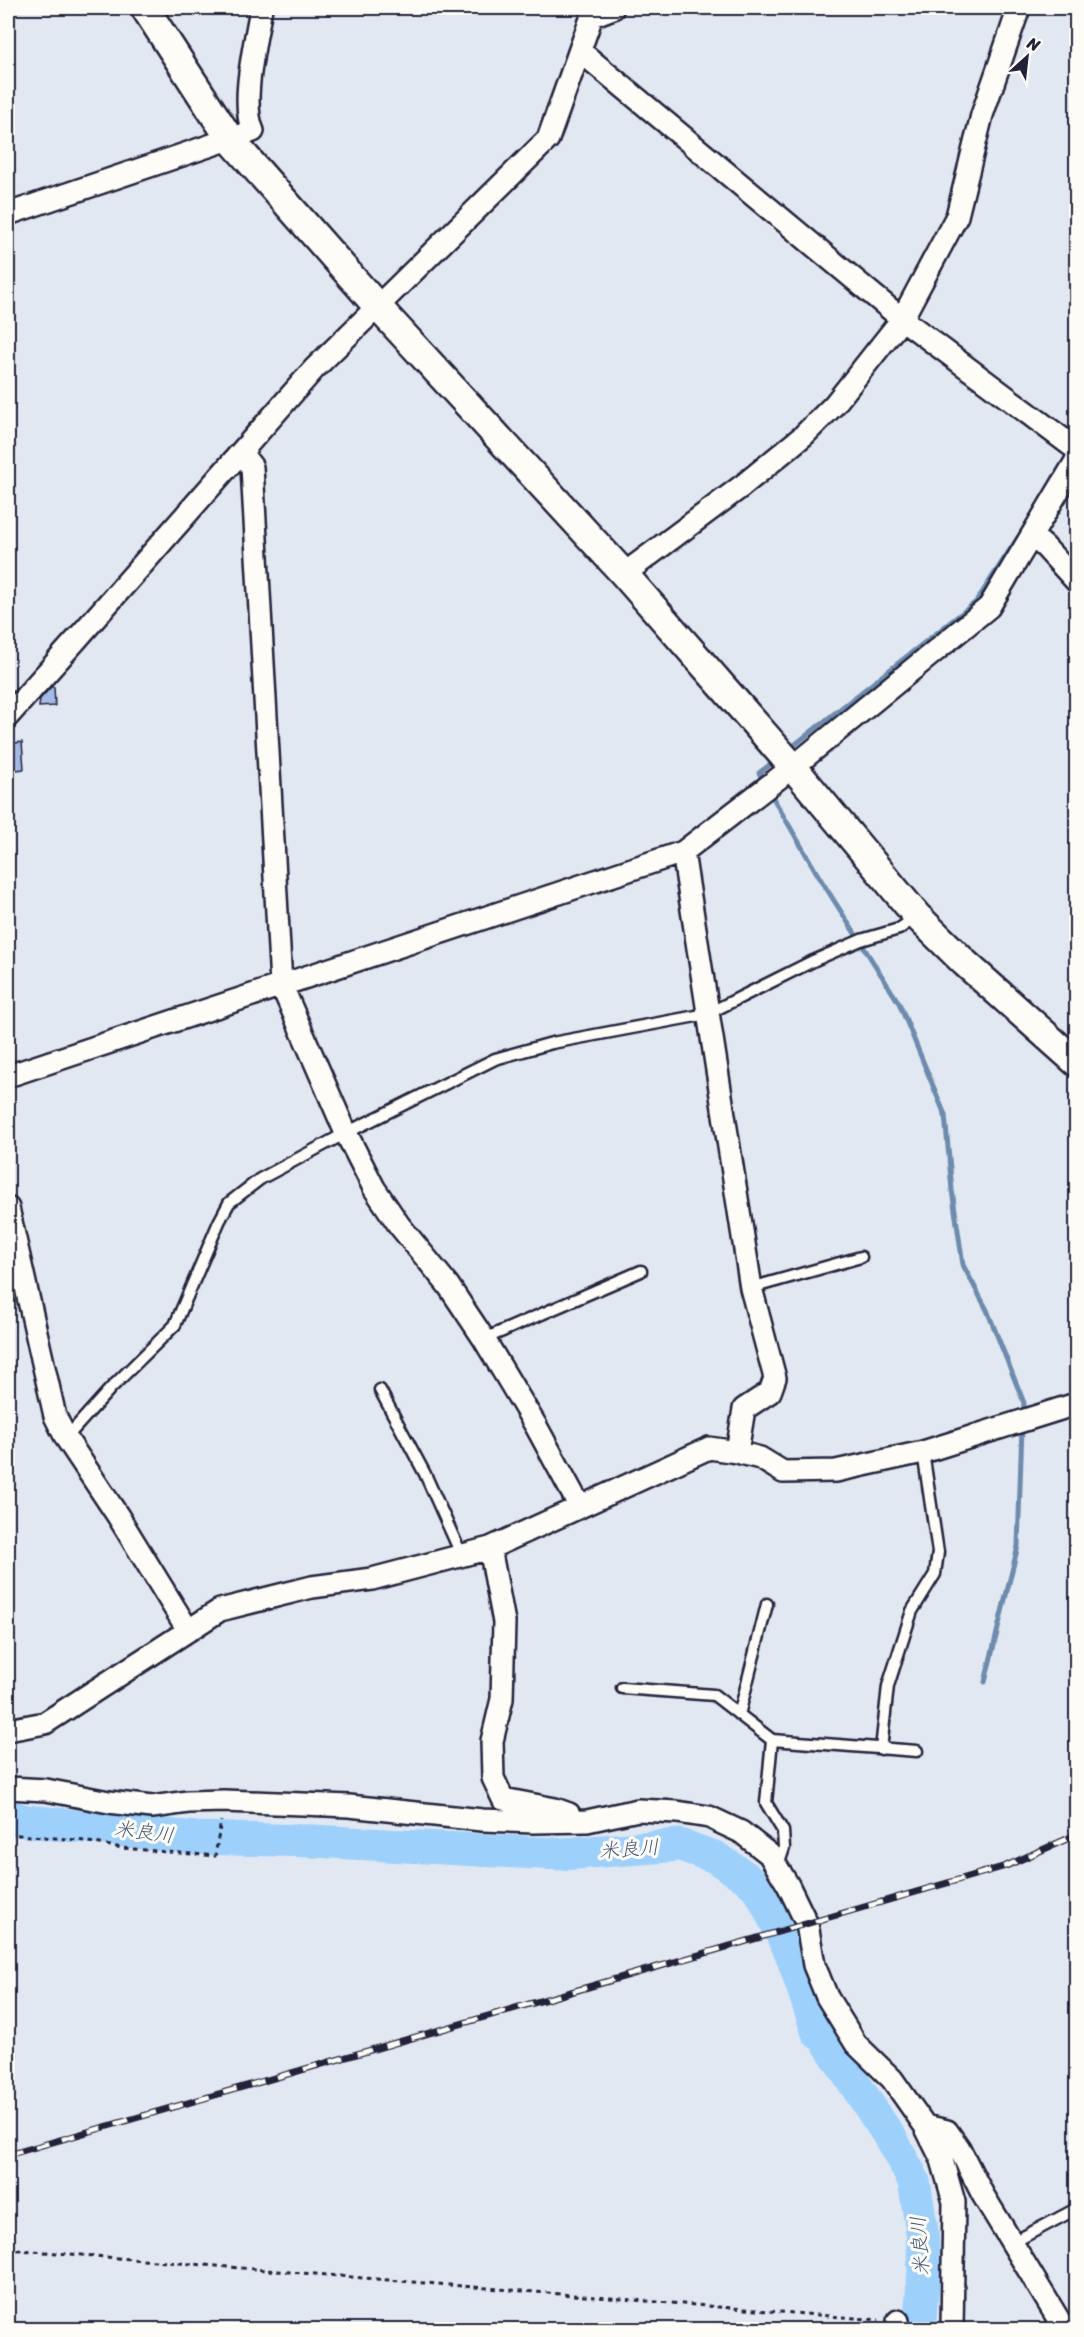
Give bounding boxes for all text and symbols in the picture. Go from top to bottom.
north arrow [997,27,1057,87]
text: N [1021,28,1046,60]
water label: 米良川 [112,1811,176,1853]
water label: 米良川 [598,1829,660,1869]
water label: 米良川 [900,2215,940,2277]

